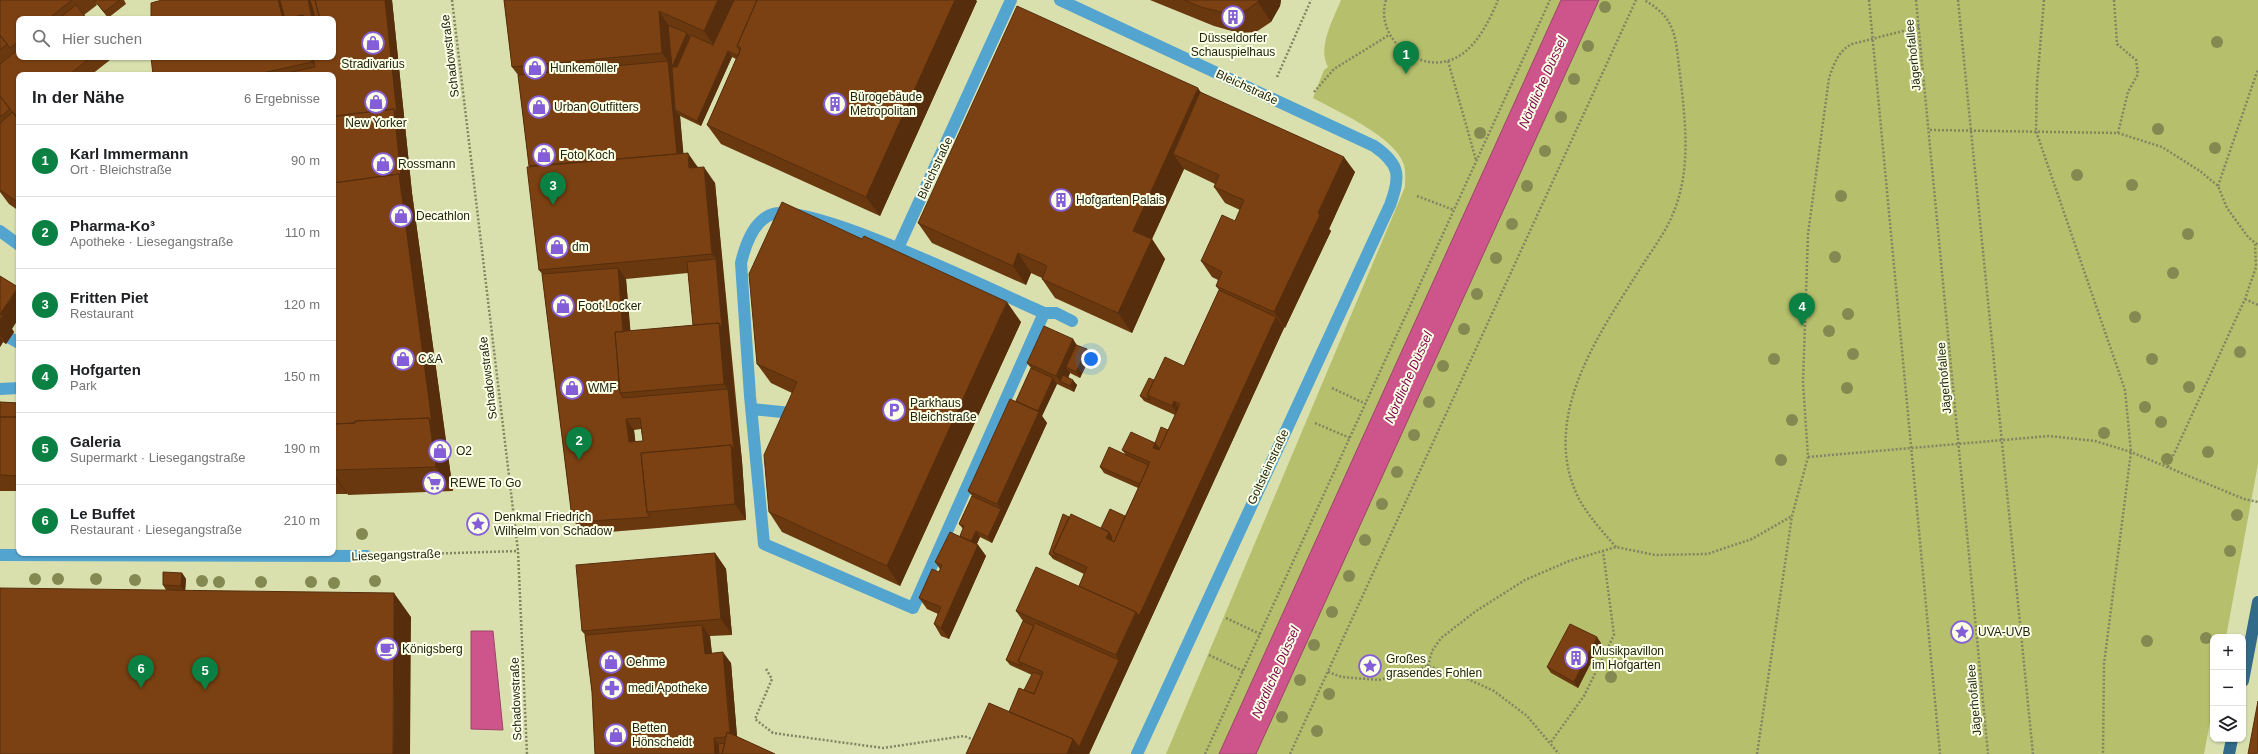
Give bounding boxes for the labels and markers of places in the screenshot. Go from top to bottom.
building icon: Düsseldorfer Schauspielhaus [1220,4,1246,30]
shop icon: Stradivarius [360,30,386,56]
place label: Düsseldorfer Schauspielhaus [1191,31,1275,59]
pin: 1 [1393,41,1419,74]
shop icon: Hunkemöller [522,55,548,81]
place label: Stradivarius [341,57,405,71]
place label: Hunkemöller [550,61,617,75]
shop icon: New Yorker [363,89,389,115]
place label: Bürogebäude Metropolitan [850,90,922,118]
building icon: Bürogebäude Metropolitan [822,91,848,117]
shop icon: Urban Outfitters [526,94,552,120]
place label: Urban Outfitters [554,100,639,114]
place label: New Yorker [345,116,407,130]
shop icon: Foto Koch [531,142,557,168]
place label: Foto Koch [560,148,615,162]
shop icon: Rossmann [370,151,396,177]
place label: Rossmann [398,157,455,171]
pin: 3 [540,172,566,205]
building icon: Hofgarten Palais [1048,187,1074,213]
place label: Hofgarten Palais [1076,193,1165,207]
shop icon: Decathlon [388,203,414,229]
place label: Decathlon [416,209,470,223]
shop icon: dm [544,234,570,260]
place label: dm [572,240,589,254]
shop icon: Foot Locker [550,293,576,319]
pin: 4 [1789,293,1815,326]
place label: Foot Locker [578,299,641,313]
shop icon: C&A [390,346,416,372]
place label: C&A [418,352,443,366]
shop icon: WMF [559,375,585,401]
place label: WMF [588,381,617,395]
place label: Parkhaus Bleichstraße [910,396,977,424]
parking icon: Parkhaus Bleichstraße [881,397,907,423]
pin: 2 [566,427,592,460]
shop icon: O2 [427,438,453,464]
place label: O2 [456,444,472,458]
supermarket icon: REWE To Go [421,470,447,496]
place label: REWE To Go [450,476,521,490]
place label: Denkmal Friedrich Wilhelm von Schadow [494,510,612,538]
place icon: Denkmal Friedrich Wilhelm von Schadow [465,511,491,537]
place icon: UVA-UVB [1949,619,1975,645]
place label: UVA-UVB [1978,625,2030,639]
cafe icon: Königsberg [374,636,400,662]
place label: Königsberg [402,642,463,656]
place label: Musikpavillon im Hofgarten [1592,644,1664,672]
building icon: Musikpavillon im Hofgarten [1563,645,1589,671]
shop icon: Oehme [598,649,624,675]
place label: Großes grasendes Fohlen [1386,652,1482,680]
place icon: Großes grasendes Fohlen [1357,653,1383,679]
pin: 6 [128,655,154,688]
place label: Oehme [626,655,666,669]
pin: 5 [192,657,218,690]
pharmacy icon: medi Apotheke [599,675,625,701]
place label: medi Apotheke [628,681,708,695]
place label: Betten Hönscheidt [632,721,693,749]
shop icon: Betten Hönscheidt [603,722,629,748]

